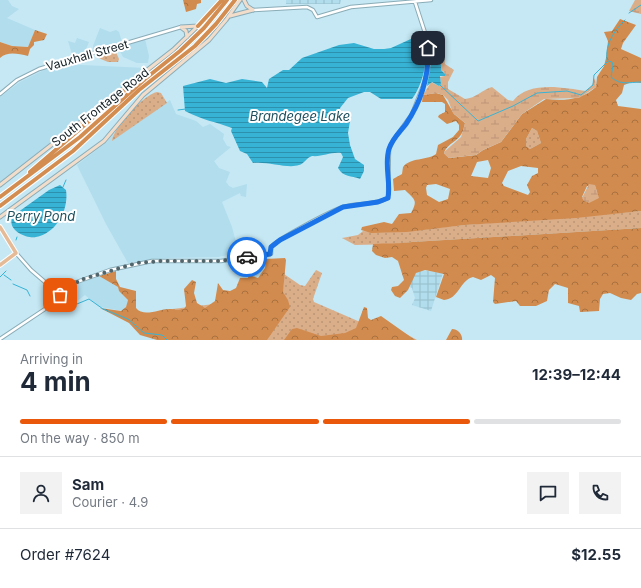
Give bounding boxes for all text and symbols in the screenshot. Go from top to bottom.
pin [411,31,445,65]
street label: Vauxhall Street [44,36,130,74]
icon: home [417,37,439,59]
street label: South Frontage Road [48,64,152,150]
water label: Brandegee Lake [250,108,350,124]
water label: Perry Pond [7,208,75,224]
courier [227,237,267,277]
icon: car [236,246,258,268]
pin [43,278,77,312]
icon: bag [49,284,71,306]
text: Arriving in [20,351,83,367]
text: 12:39–12:44 [532,365,621,384]
text: 4 min [20,366,91,397]
text: On the way · 850 m [20,430,140,446]
button: person [20,472,62,514]
button: chat [527,472,569,514]
button: phone [579,472,621,514]
text: Sam [72,475,104,494]
text: Courier · 4.9 [72,494,148,510]
text: Order #7624 [20,545,110,564]
text: $12.55 [571,545,621,564]

